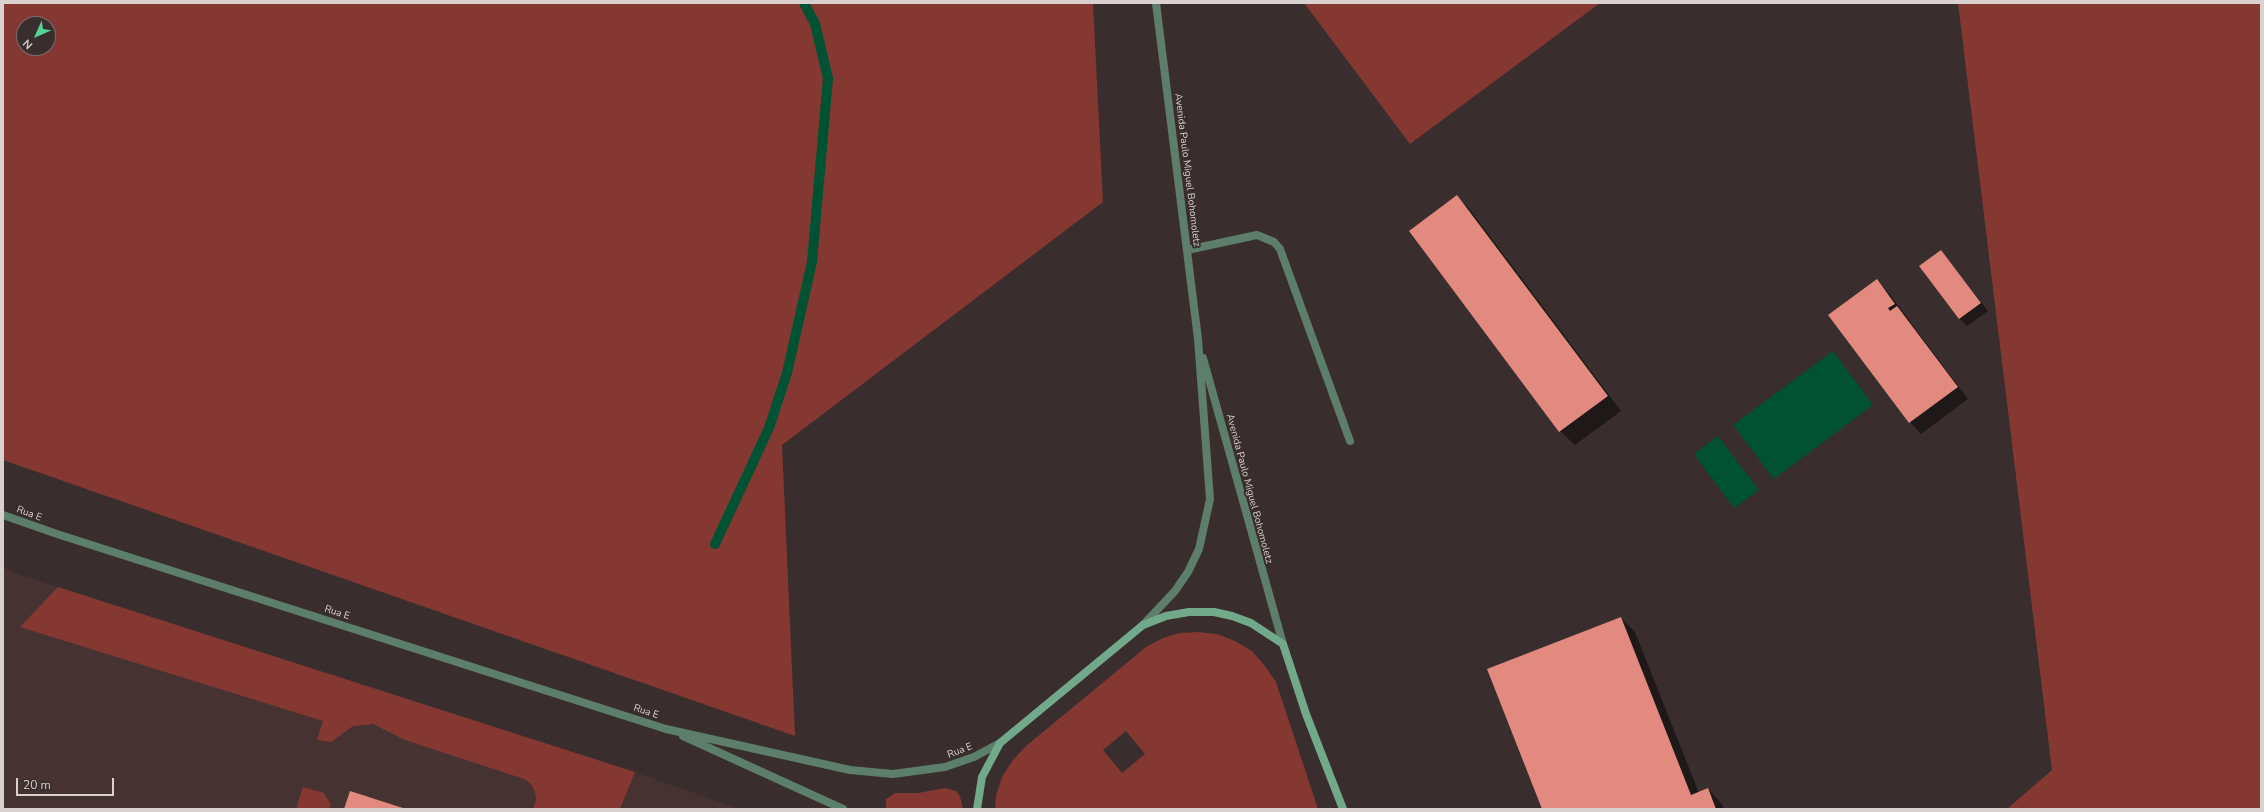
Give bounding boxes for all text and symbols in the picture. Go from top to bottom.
north arrow [16,16,56,56]
text: N [20,36,36,52]
street label: Avenida Paulo Miguel Bohomoletz [1172,93,1202,247]
street label: Avenida Paulo Miguel Bohomoletz [1223,413,1275,565]
street label: Rua E [15,504,43,524]
street label: Rua E [323,603,351,623]
street label: Rua E [632,702,660,722]
street label: Rua E [946,741,974,761]
scale bar [18,770,116,796]
text: 20 m [23,777,51,793]

